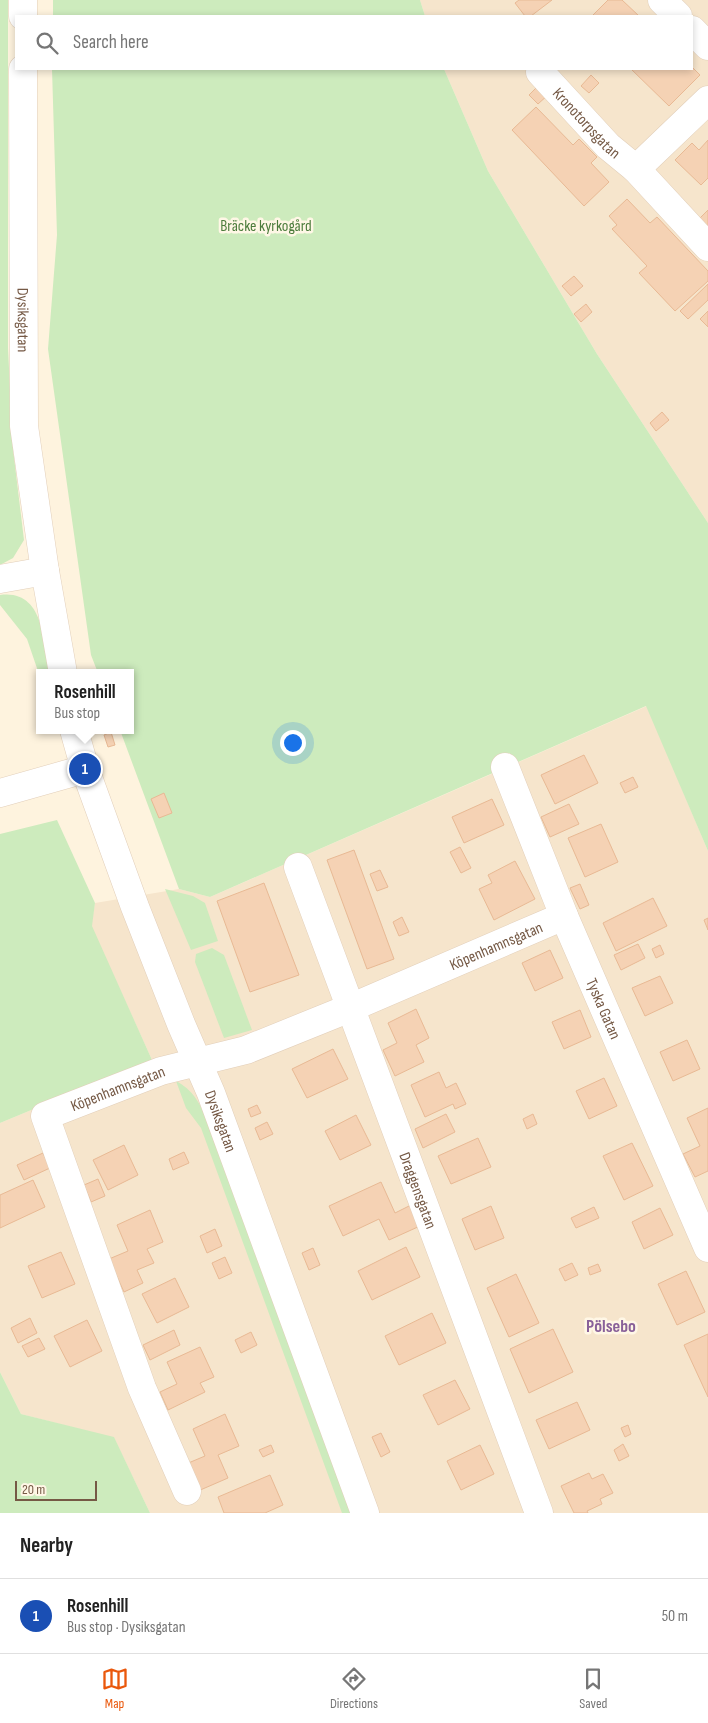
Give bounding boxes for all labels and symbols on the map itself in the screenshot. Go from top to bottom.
street label: Kronotorpsgatan [548,84,624,163]
park label: Bräcke kyrkogård [220,217,312,236]
street label: Dysiksgatan [13,288,32,352]
your location [280,730,306,756]
pin: 1 [69,750,101,788]
street label: Köpenhamnsgatan [447,918,546,975]
street label: Tyska Gatan [581,976,624,1042]
street label: Köpenhamnsgatan [68,1062,168,1116]
street label: Dysiksgatan [200,1088,240,1155]
street label: Draggensgatan [394,1150,440,1232]
district label: Pölsebo [586,1316,636,1337]
scale bar [15,1478,98,1501]

